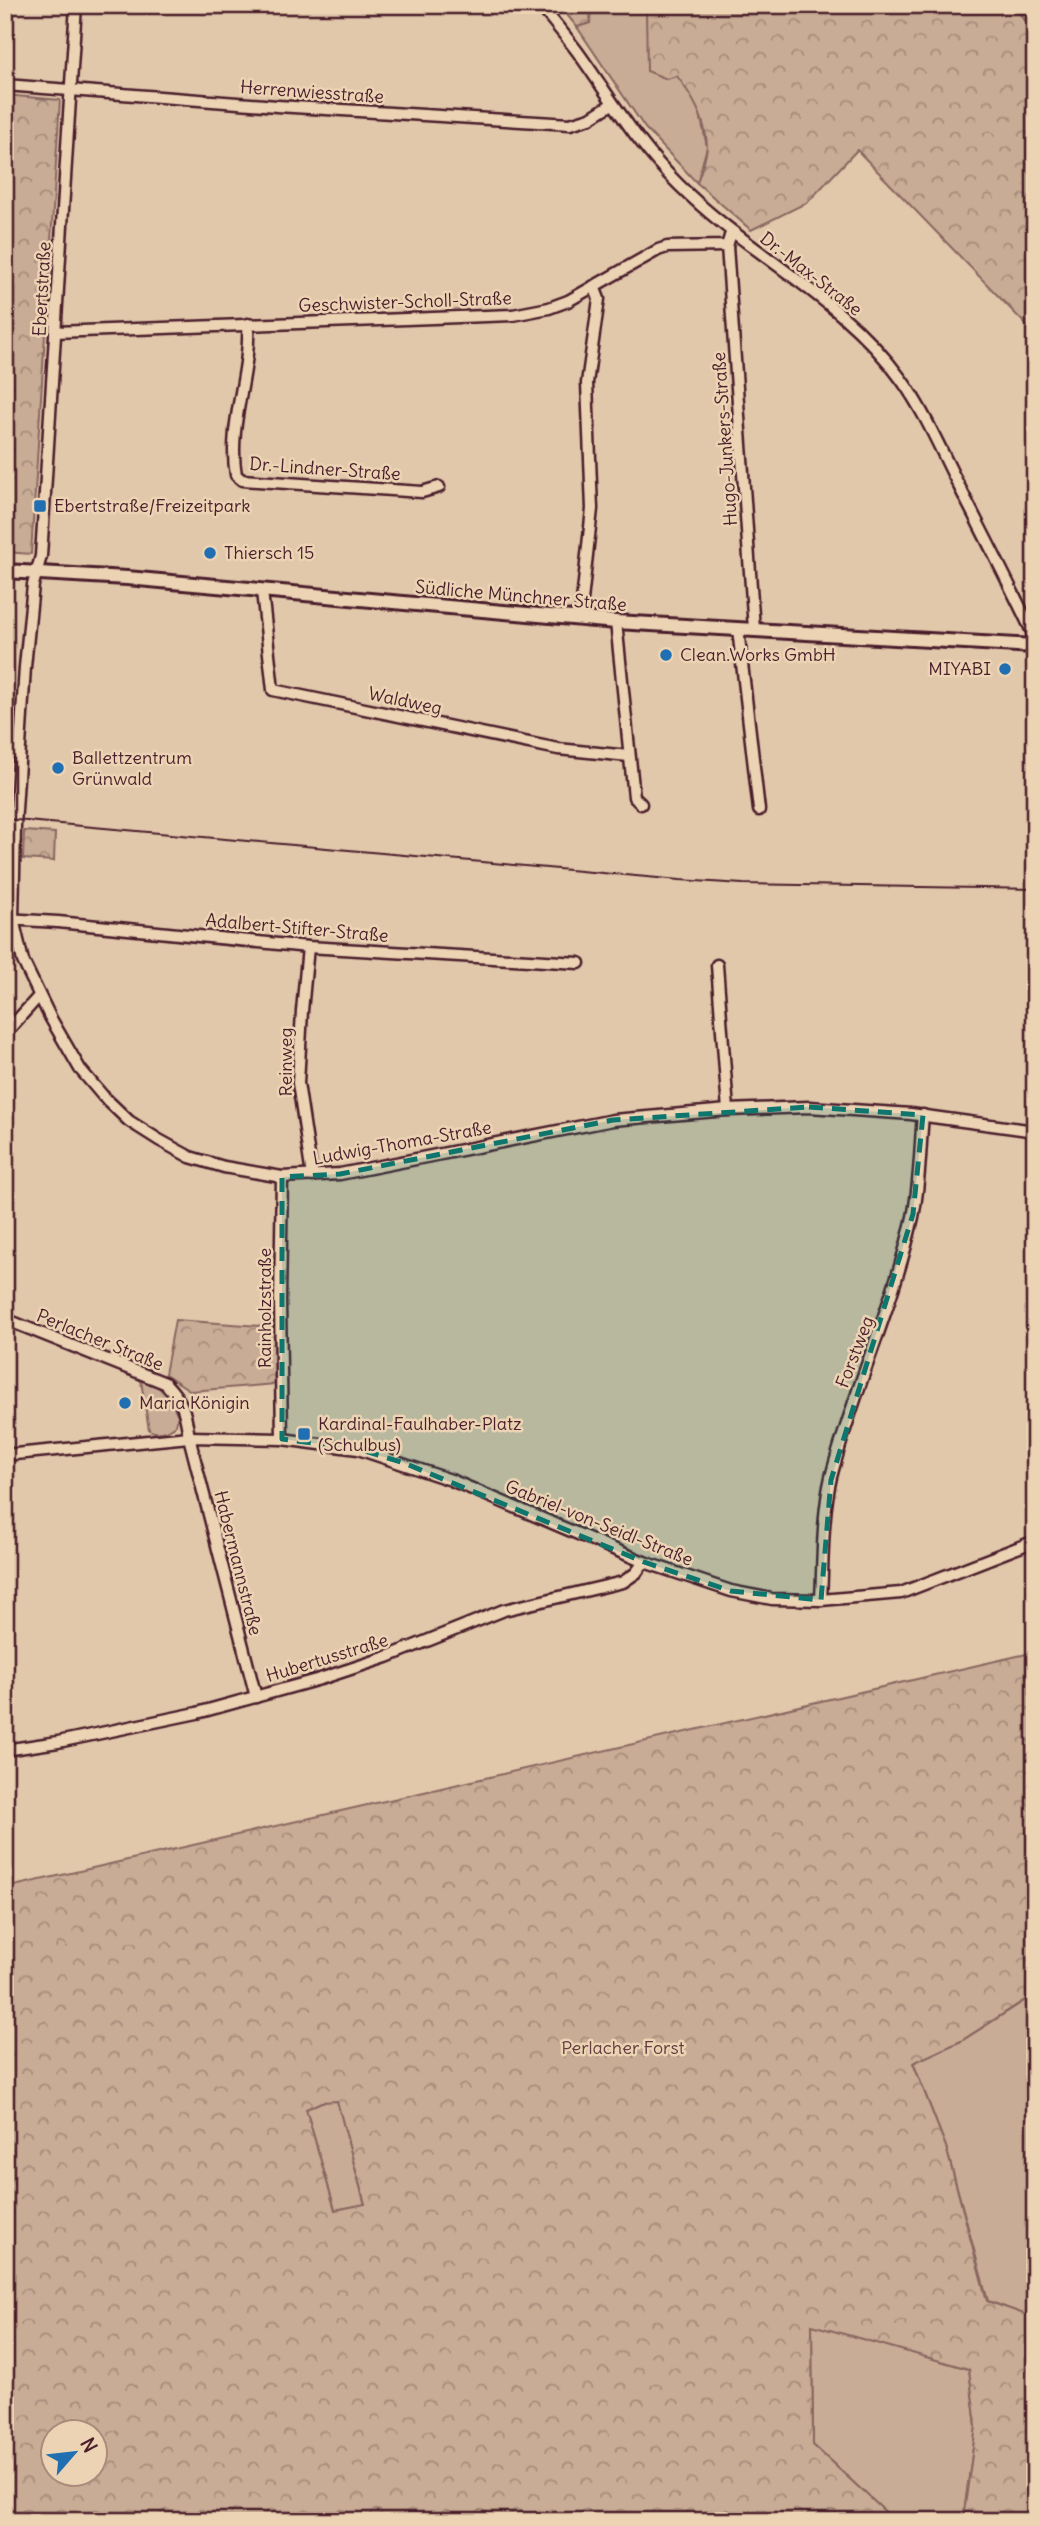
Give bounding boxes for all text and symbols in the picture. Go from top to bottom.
street label: Herrenwiesstraße [239,75,385,108]
street label: Dr.-Max-Straße [756,227,867,321]
street label: Ebertstraße [28,241,55,337]
street label: Geschwister-Scholl-Straße [298,286,512,317]
street label: Hugo-Junkers-Straße [707,351,742,527]
street label: Dr.-Lindner-Straße [249,452,401,485]
place label: Ebertstraße/Freizeitpark [54,494,250,517]
marker: Ebertstraße/Freizeitpark [32,498,48,514]
place label: Thiersch 15 [224,541,314,564]
marker: Thiersch 15 [202,545,218,561]
street label: Südliche Münchner Straße [414,575,628,616]
place label: Clean.Works GmbH [680,643,836,666]
marker: Clean.Works GmbH [658,647,674,663]
place label: MIYABI [928,657,991,680]
marker: MIYABI [997,661,1013,677]
street label: Waldweg [366,682,444,720]
place label: Ballettzentrum Grünwald [72,746,192,790]
marker: Ballettzentrum Grünwald [50,760,66,776]
street label: Adalbert-Stifter-Straße [205,908,390,947]
street label: Reinweg [274,1028,297,1097]
street label: Ludwig-Thoma-Straße [311,1115,493,1170]
street label: Rainholzstraße [253,1248,276,1368]
street label: Perlacher Straße [33,1304,167,1375]
street label: Forstweg [830,1313,879,1391]
place label: Maria Königin [139,1391,250,1414]
marker: Maria Königin [117,1395,133,1411]
place label: Kardinal-Faulhaber-Platz (Schulbus) [318,1412,522,1456]
marker: Kardinal-Faulhaber-Platz (Schulbus) [296,1426,312,1442]
street label: Gabriel-von-Seidl-Straße [502,1474,696,1571]
street label: Habermannstraße [209,1488,268,1638]
street label: Hubertusstraße [263,1628,391,1687]
park label: Perlacher Forst [561,2036,685,2059]
north arrow [38,2418,108,2488]
text: N [75,2434,103,2456]

